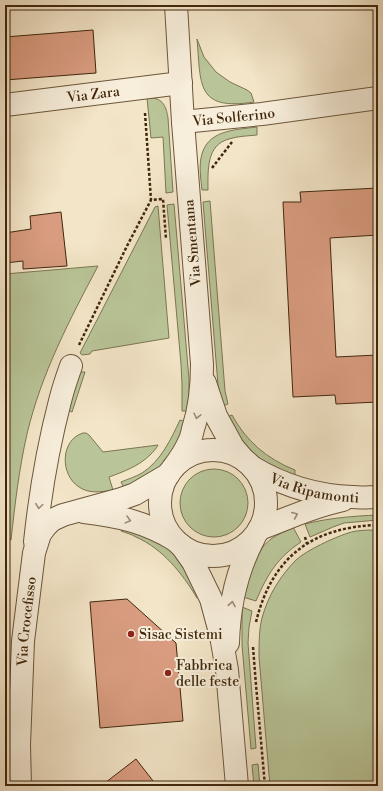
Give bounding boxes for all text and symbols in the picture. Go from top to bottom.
street label: Via Zara [65,83,122,107]
street label: Via Solferino [191,104,276,131]
street label: Via Smentana [180,198,206,288]
one-way arrow [193,413,202,420]
street label: Via Ripamonti [266,469,360,507]
one-way arrow [35,503,44,509]
one-way arrow [292,511,299,519]
one-way arrow [124,515,131,523]
street label: Via Crocefisso [14,575,41,668]
one-way arrow [227,600,236,607]
place label: Sisac Sistemi [139,626,223,644]
marker: Sisac Sistemi [126,629,136,639]
place label: Fabbrica delle feste [176,657,239,691]
marker: Fabbrica delle feste [163,668,173,678]

